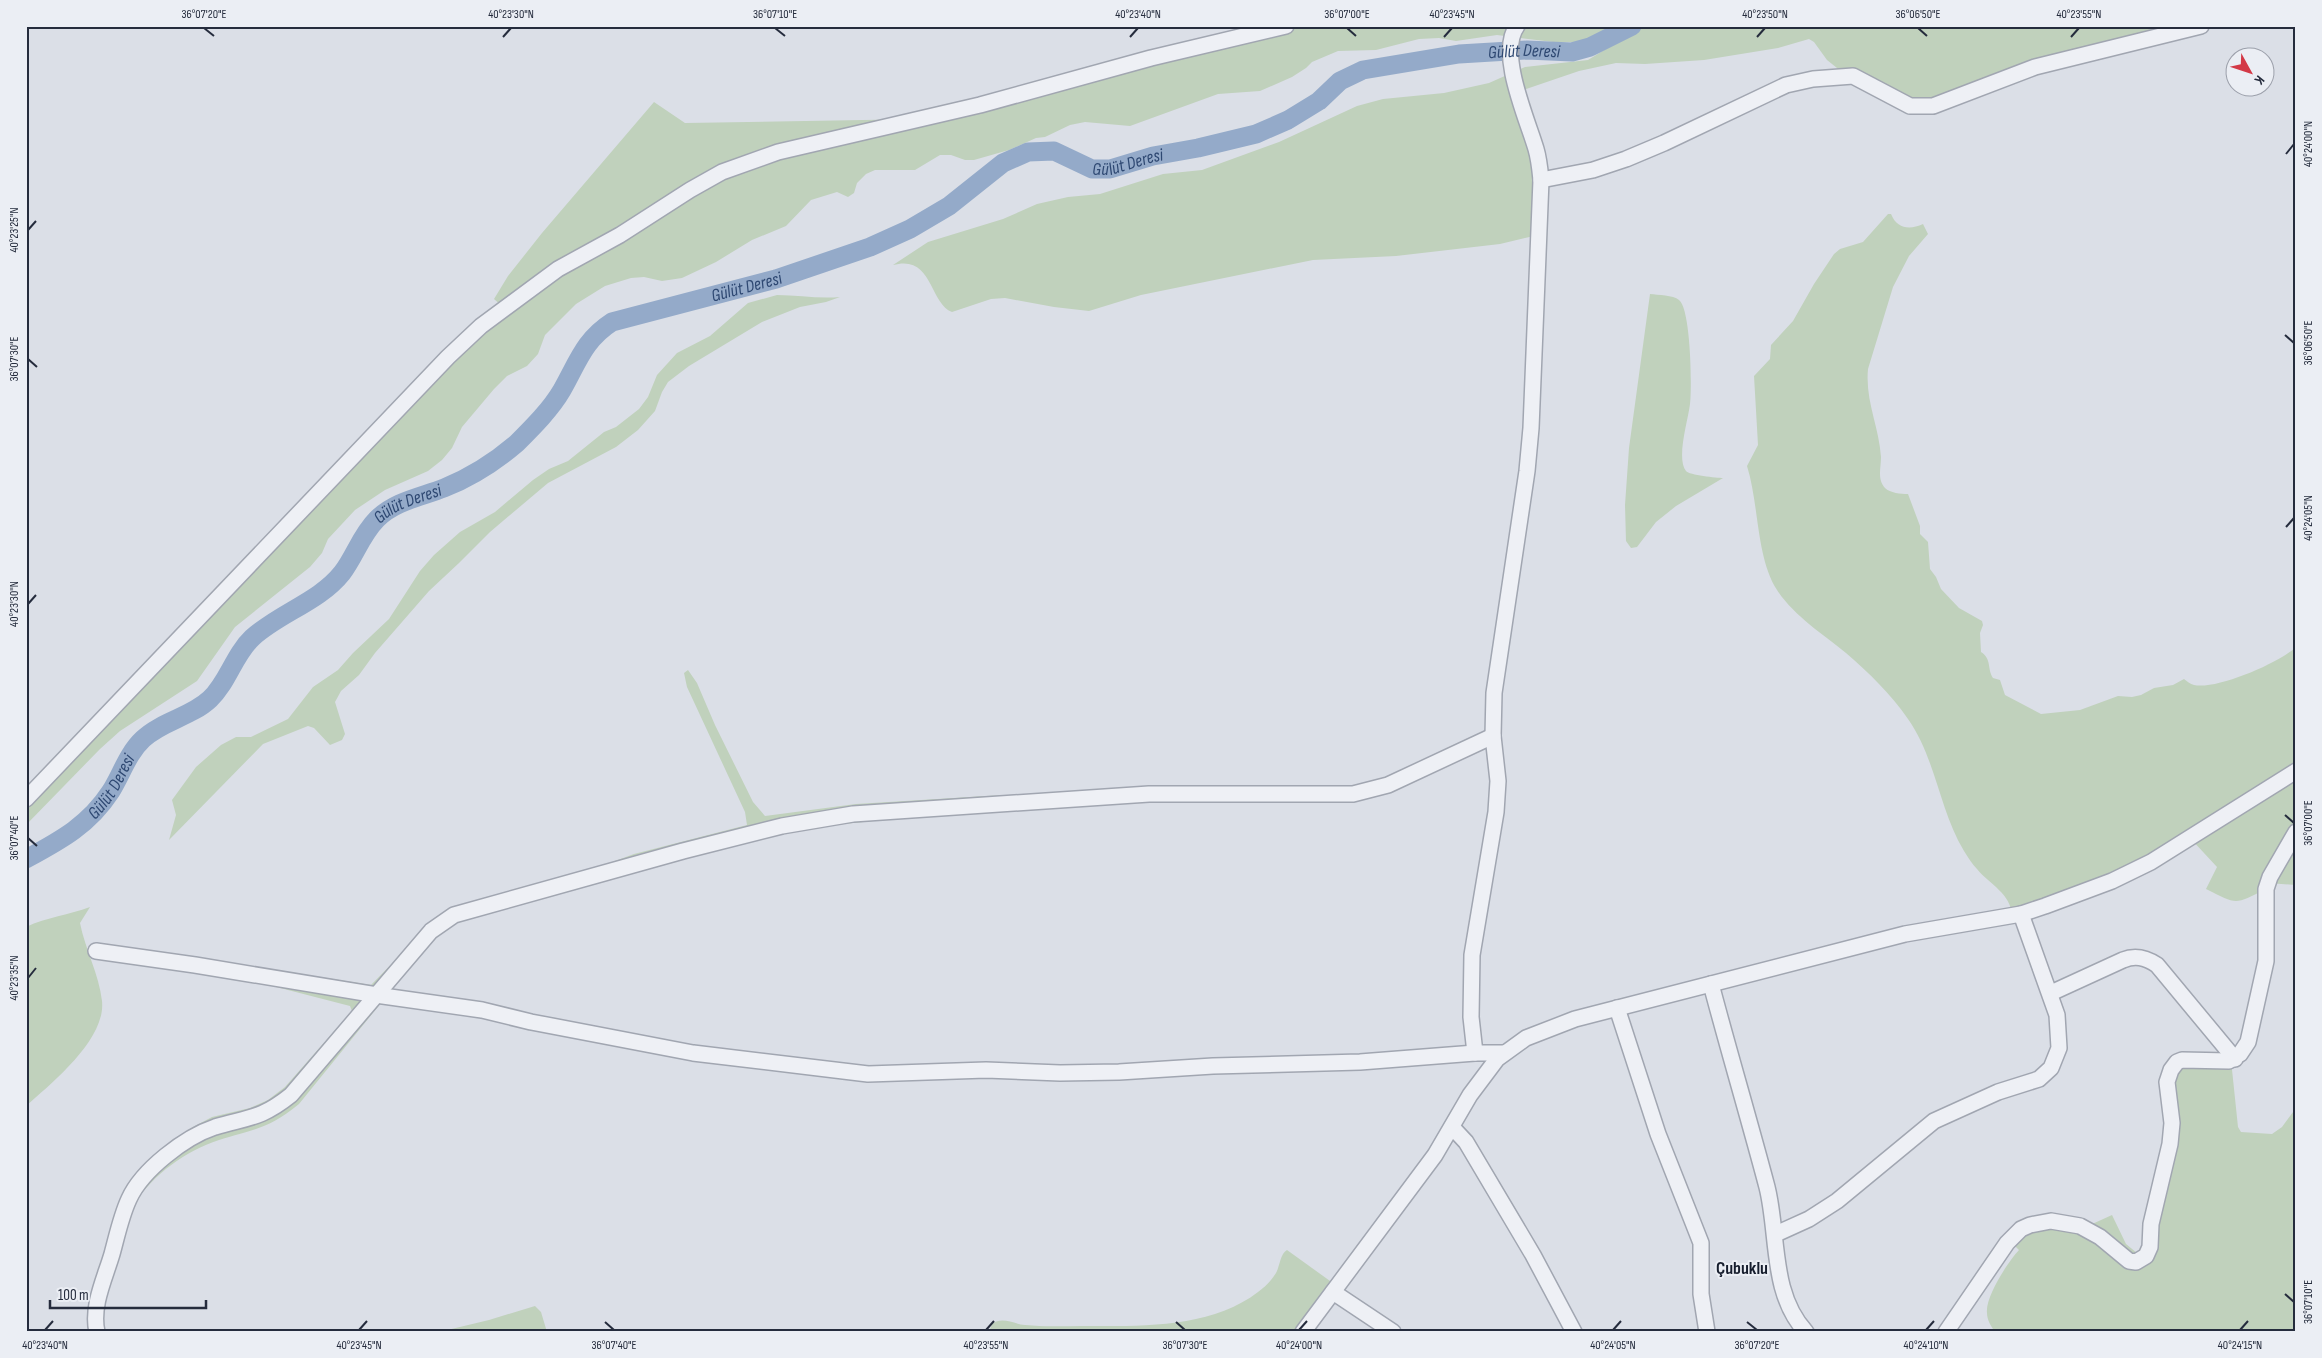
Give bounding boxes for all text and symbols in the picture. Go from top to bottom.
text: 36°07'20"E [182,7,227,22]
text: 40°23'30"N [488,7,534,22]
text: 36°07'10"E [753,7,797,22]
text: 40°23'40"N [1115,7,1161,22]
text: 36°07'00"E [1324,7,1370,22]
text: 40°23'45"N [1429,7,1475,22]
text: 40°23'50"N [1742,7,1788,22]
text: 36°06'50"E [1896,7,1941,22]
text: 40°23'55"N [2057,7,2102,22]
water label: Gülüt Deresi [1487,39,1561,63]
north arrow [2224,48,2274,98]
text: K [2251,72,2268,88]
text: 40°24'00"N [2301,121,2316,167]
water label: Gülüt Deresi [1092,144,1165,180]
text: 40°23'25"N [7,207,22,253]
water label: Gülüt Deresi [709,267,785,306]
text: 36°06'50"E [2301,320,2316,365]
text: 36°07'30"E [7,336,22,382]
water label: Gülüt Deresi [369,479,445,528]
text: 40°24'05"N [2301,495,2316,541]
text: 40°23'30"N [7,581,22,627]
water label: Gülüt Deresi [83,750,139,823]
text: 36°07'00"E [2301,800,2316,846]
text: 36°07'40"E [7,815,22,861]
text: 40°23'35"N [7,955,22,1001]
district label: Çubuklu [1716,1258,1768,1279]
scale bar [50,1278,206,1310]
text: 36°07'10"E [2301,1280,2316,1324]
text: 100 m [58,1286,89,1305]
text: 40°23'40"N [22,1338,68,1353]
text: 40°23'45"N [336,1338,382,1353]
text: 36°07'40"E [591,1338,637,1353]
text: 40°23'55"N [964,1338,1009,1353]
text: 36°07'30"E [1162,1338,1208,1353]
text: 40°24'00"N [1276,1338,1322,1353]
text: 40°24'05"N [1590,1338,1636,1353]
text: 36°07'20"E [1735,1338,1780,1353]
text: 40°24'10"N [1904,1338,1948,1353]
text: 40°24'15"N [2218,1338,2262,1353]

